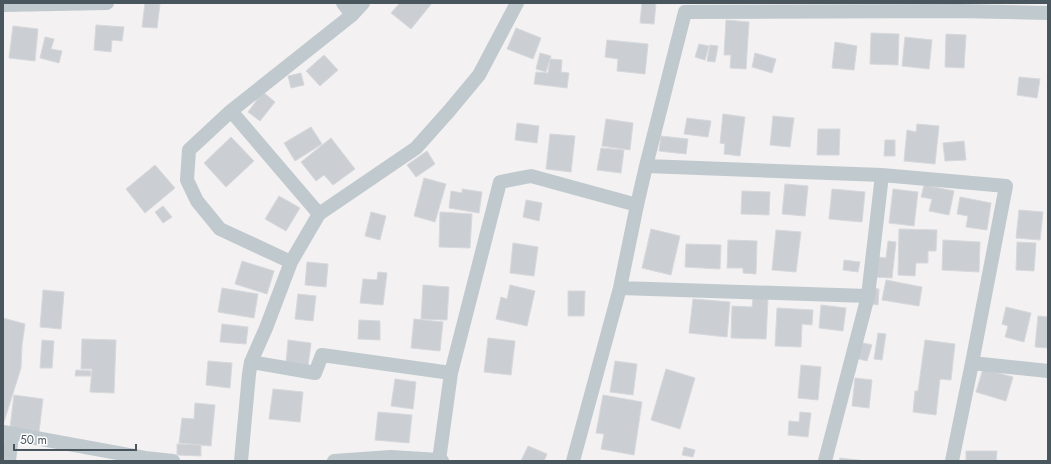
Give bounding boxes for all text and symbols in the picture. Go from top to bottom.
scale bar [14,426,136,452]
text: 50 m [20,431,47,449]

